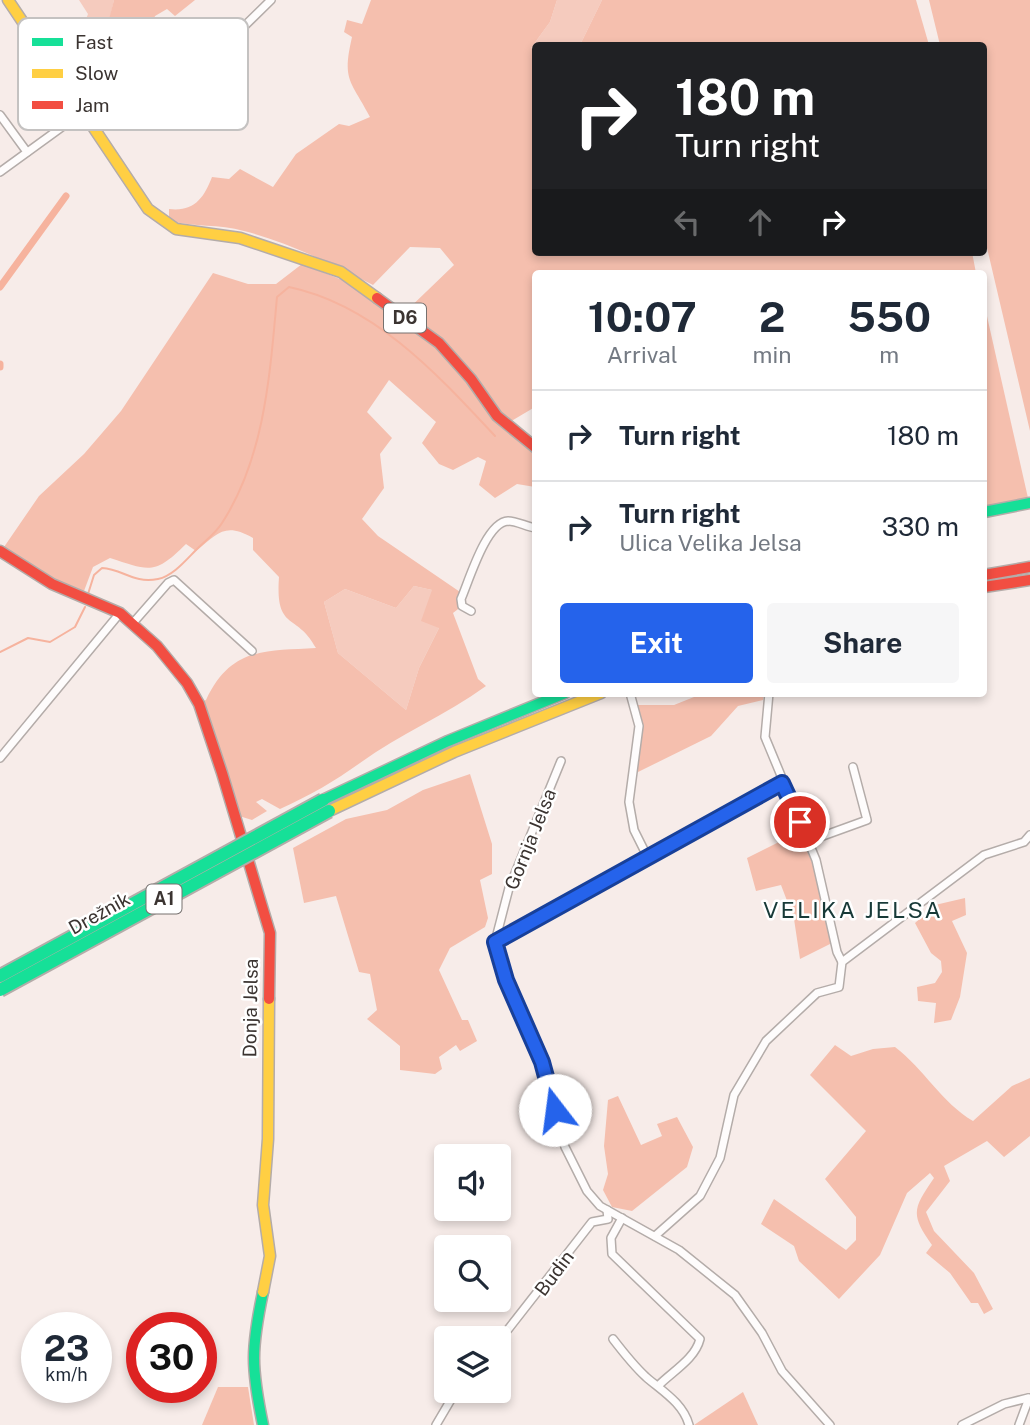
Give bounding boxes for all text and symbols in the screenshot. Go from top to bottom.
legend [18,18,248,130]
text: Fast [75,31,113,53]
text: Slow [75,62,119,84]
text: 180 m [675,68,815,126]
icon: right [560,70,651,161]
text: Jam [75,94,109,116]
text: Turn right [675,127,820,164]
icon: left [668,203,706,241]
icon: ahead [741,203,779,241]
icon: right [814,203,852,241]
text: 10:07 [588,292,697,341]
text: 2 [759,292,785,341]
text: 550 [847,292,931,341]
road number: D6 [384,304,426,332]
text: Arrival [607,341,678,368]
text: min [753,341,792,368]
text: m [879,341,899,368]
icon: right [560,417,598,455]
text: Turn right [619,420,741,451]
text: 180 m [887,420,959,451]
text: Turn right [619,498,741,529]
icon: right [560,508,598,546]
text: 330 m [882,511,959,542]
text: Ulica Velika Jelsa [619,529,802,556]
button: Exit [560,603,753,683]
button: Share [767,603,959,683]
street label: Gornja Jelsa [500,785,560,893]
pin [770,792,830,852]
icon: arrive [781,803,819,841]
road number: A1 [146,884,182,914]
street label: Drežnik [65,887,134,939]
district label: VELIKA JELSA [763,896,943,923]
street label: Donja Jelsa [238,958,262,1058]
position arrow [518,1073,592,1147]
map controls [434,1144,511,1403]
button: sound [434,1144,511,1221]
button: search [434,1235,511,1312]
street label: Budin [530,1246,578,1300]
speed limit sign: 30 [126,1312,217,1403]
button: layers [434,1326,511,1403]
text: 23 [44,1328,89,1369]
text: km/h [45,1364,88,1385]

